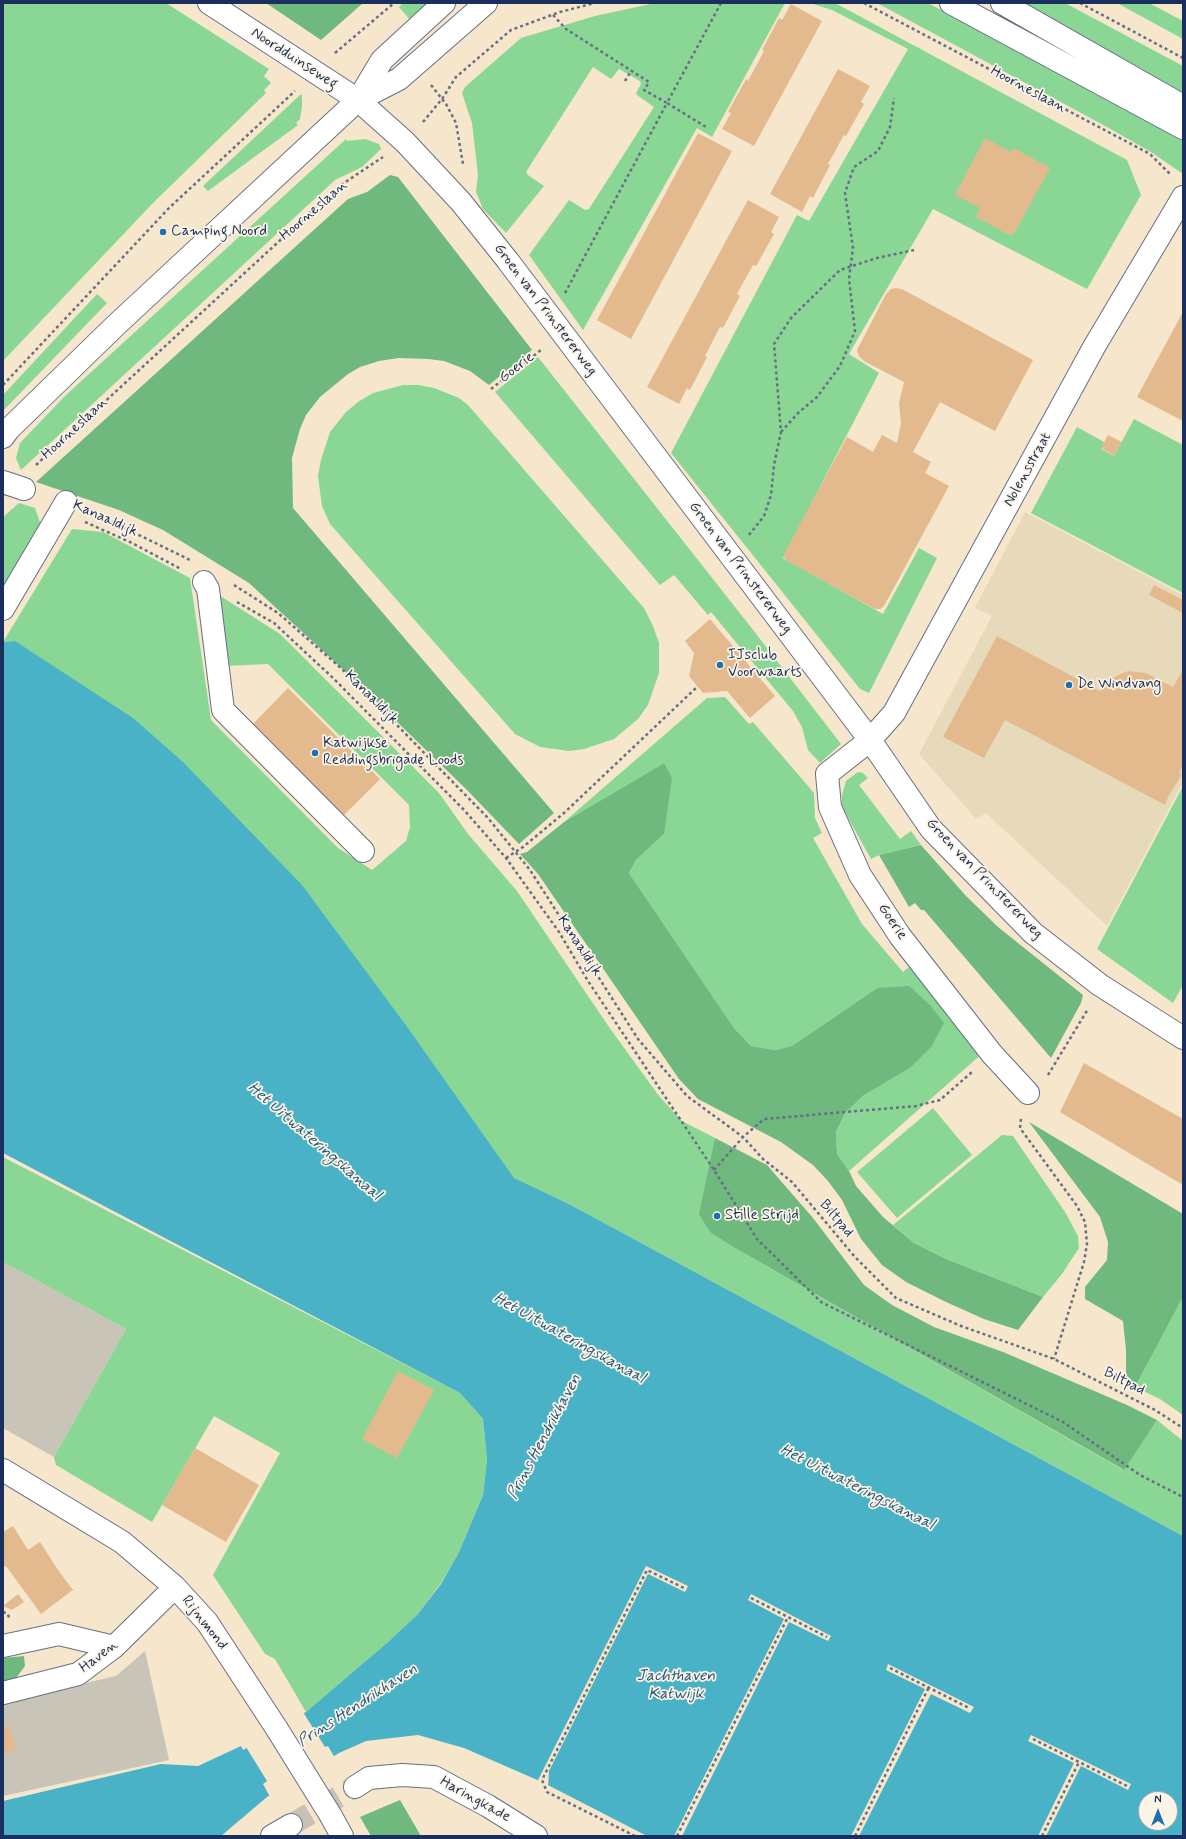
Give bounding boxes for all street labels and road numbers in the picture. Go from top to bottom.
street label: Noordduinseweg [247,24,341,94]
street label: Hoorneslaan [987,62,1069,118]
street label: Hoorneslaan [277,177,351,245]
street label: Groen van Prinstererweg [489,240,601,380]
street label: Goerie [496,349,538,387]
street label: Hoorneslaan [38,394,112,464]
street label: Nolensstraat [1000,430,1056,510]
street label: Kanaaldijk [70,497,140,541]
street label: Groen van Prinstererweg [684,498,796,638]
street label: Kanaaldijk [340,667,402,729]
street label: Groen van Prinstererweg [922,815,1046,943]
street label: Goerie [873,900,911,944]
street label: Kanaaldijk [553,912,605,980]
street label: Biltpad [815,1196,857,1242]
street label: Biltpad [1100,1364,1148,1400]
street label: Rijnmond [177,1592,231,1654]
street label: Haven [76,1637,122,1677]
street label: Haringkade [436,1773,514,1827]

